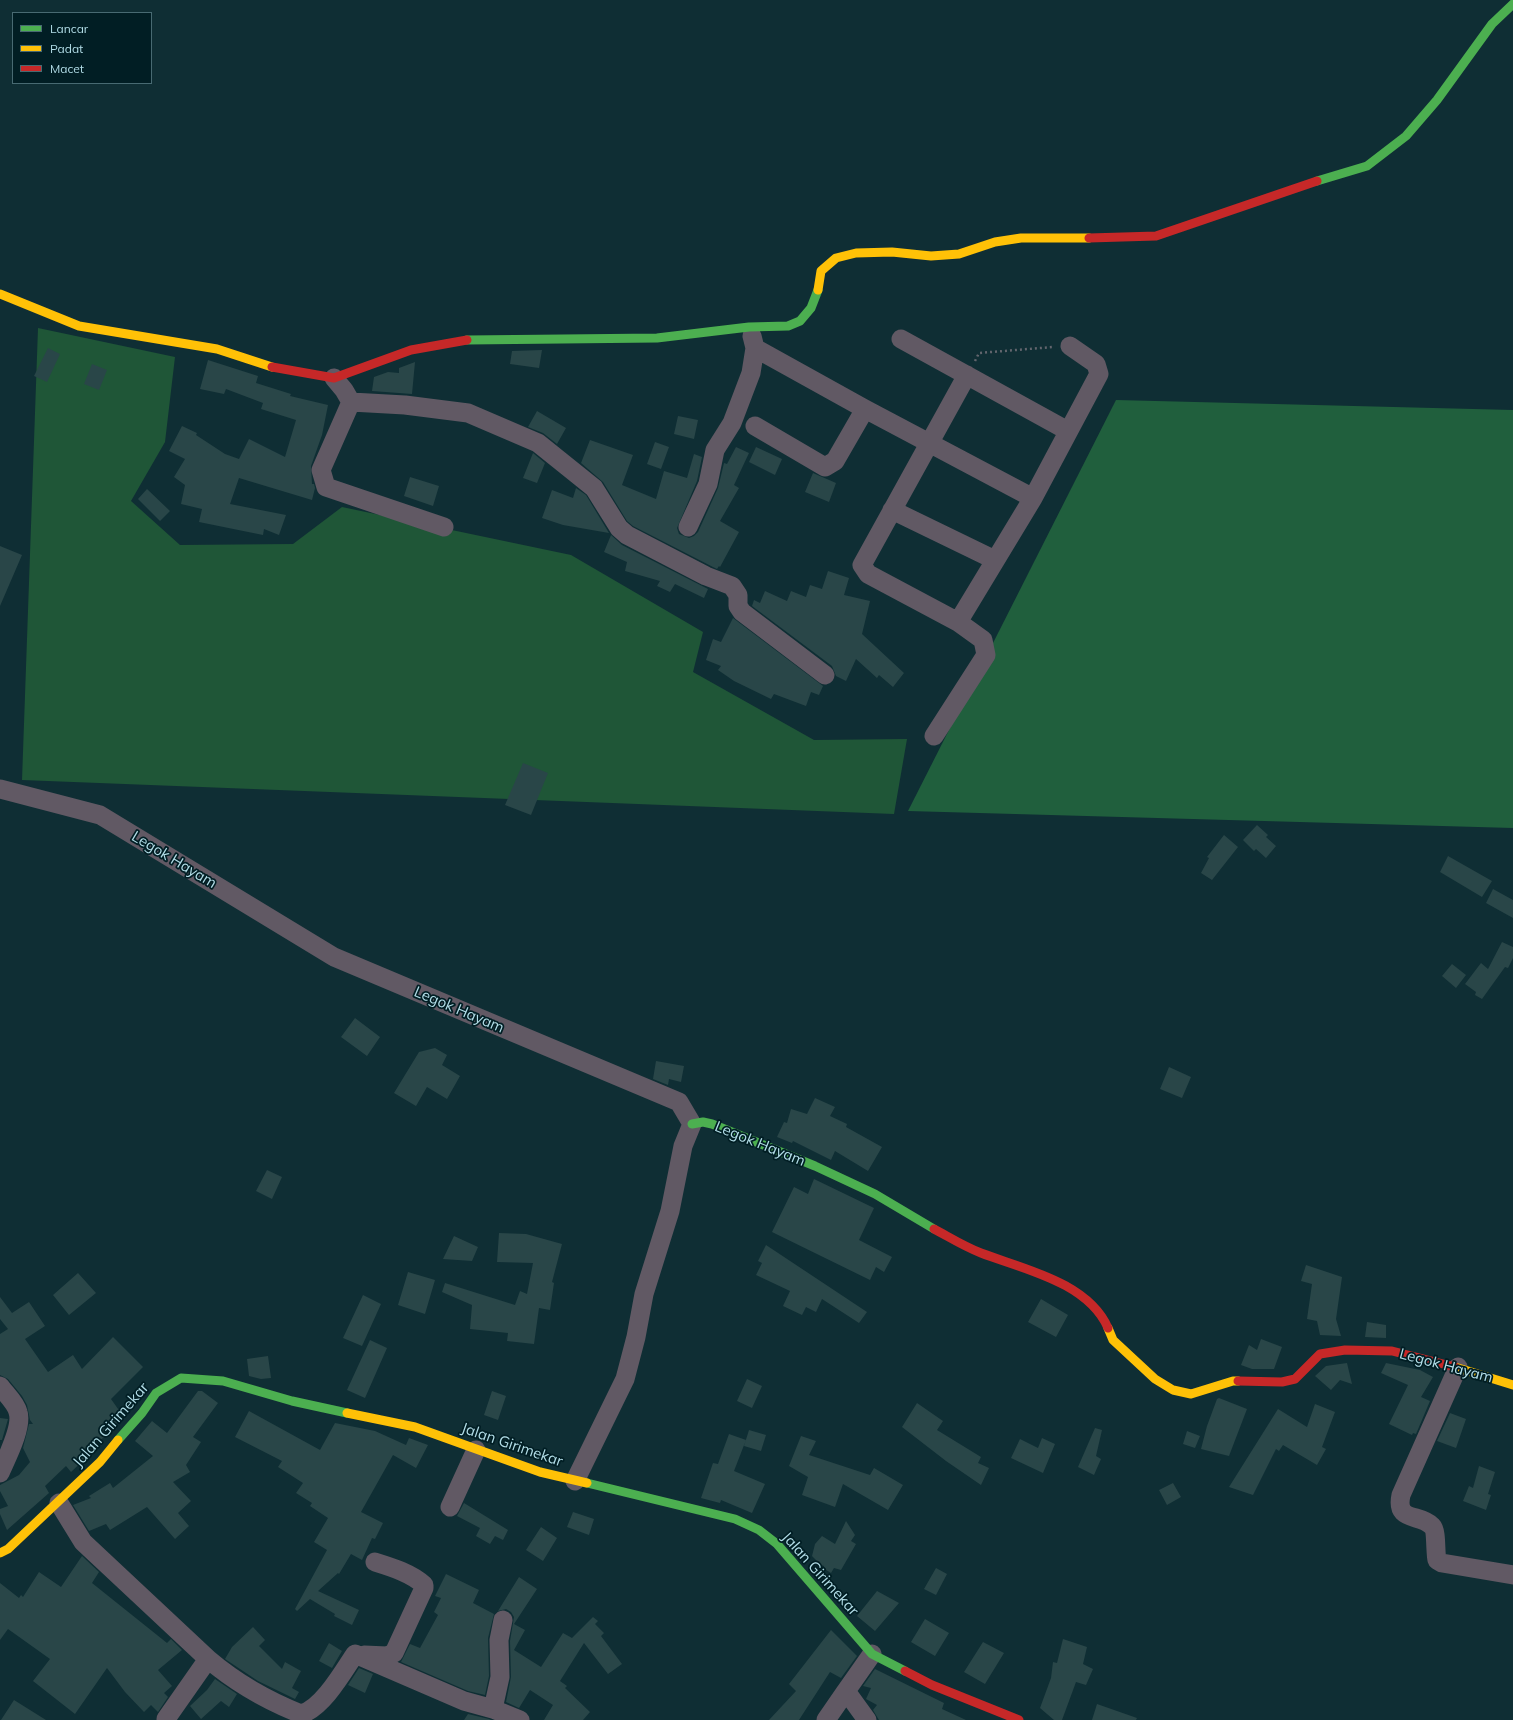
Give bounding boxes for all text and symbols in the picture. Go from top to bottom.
legend [12,12,152,84]
text: Lancar [50,21,88,36]
text: Padat [50,41,83,56]
text: Macet [50,61,84,76]
street label: Legok Hayam [128,828,220,892]
street label: Legok Hayam [411,983,507,1037]
street label: Legok Hayam [712,1118,808,1170]
street label: Legok Hayam [1397,1345,1495,1387]
street label: Jalan Girimekar [69,1379,153,1471]
street label: Jalan Girimekar [459,1419,565,1471]
street label: Jalan Girimekar [778,1529,862,1619]

